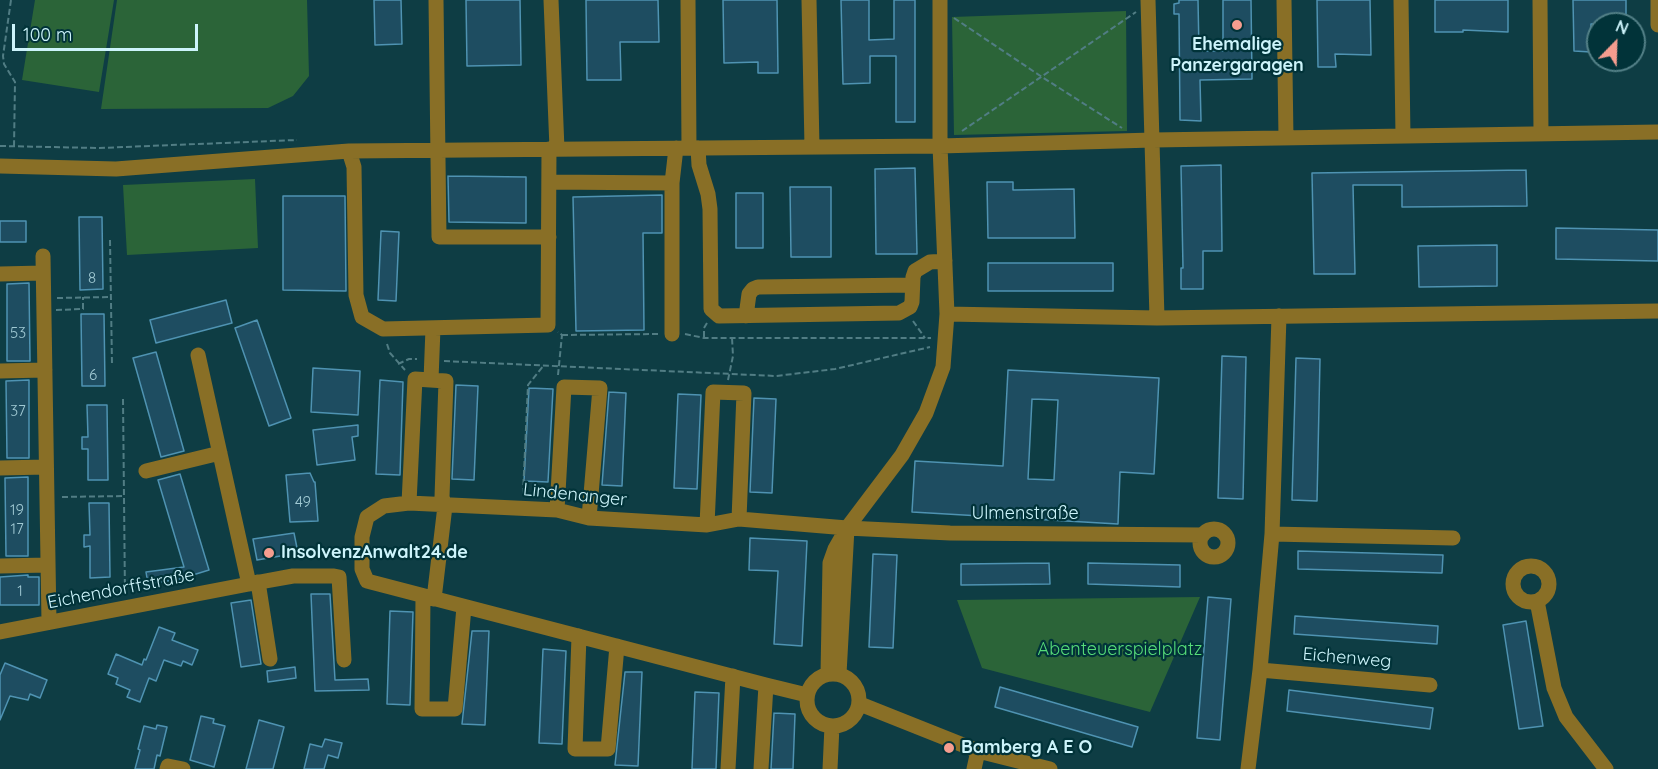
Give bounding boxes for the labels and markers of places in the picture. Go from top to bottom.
marker: Ehemalige Panzergaragen [1230,18,1244,32]
place label: Ehemalige Panzergaragen [1170,34,1304,76]
place label: InsolvenzAnwalt24.de [281,542,468,564]
marker: InsolvenzAnwalt24.de [262,546,276,560]
place label: Bamberg A E O [961,737,1092,759]
marker: Bamberg A E O [942,741,956,755]

